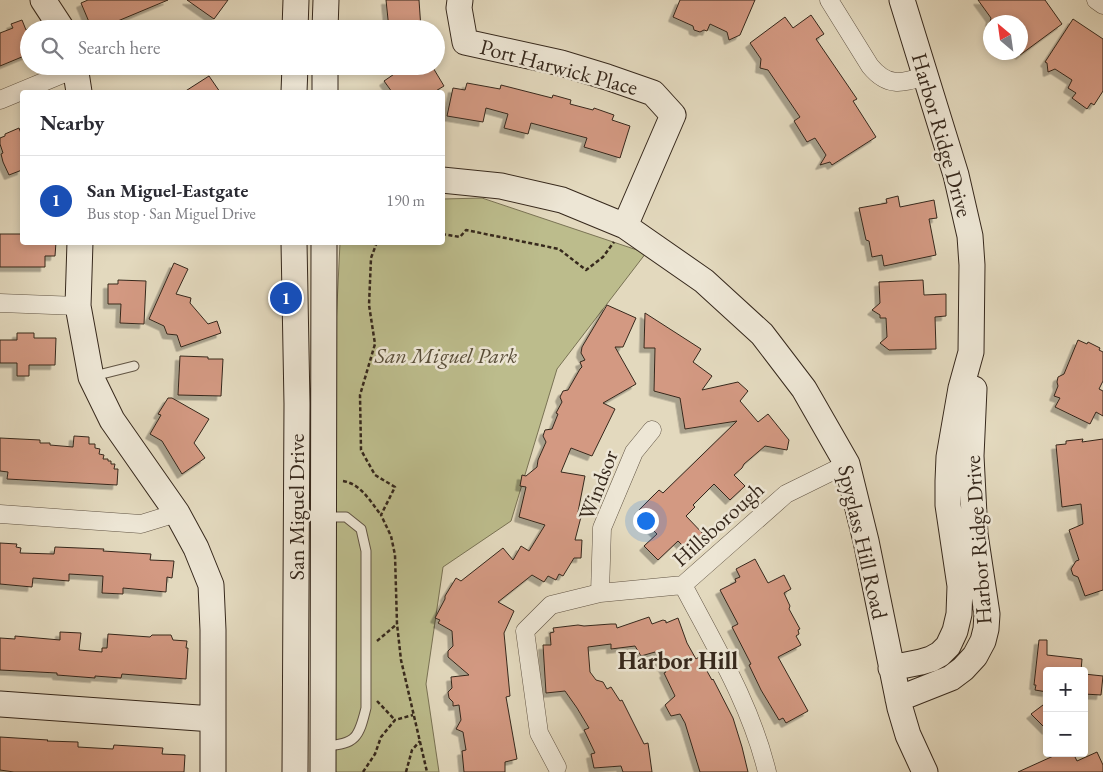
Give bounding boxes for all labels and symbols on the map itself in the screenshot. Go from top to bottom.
north arrow [983,15,1028,60]
street label: Port Harwick Place [477,32,641,102]
street label: Harbor Ridge Drive [905,49,979,221]
pin: 1 [270,279,302,317]
park label: San Miguel Park [374,341,517,370]
street label: San Miguel Drive [282,433,311,580]
street label: Windsor [571,445,625,524]
street label: Harbor Ridge Drive [958,454,998,626]
street label: Spyglass Hill Road [831,462,895,623]
street label: Hillsborough [666,475,770,573]
your location [633,508,659,534]
district label: Harbor Hill [618,645,738,676]

